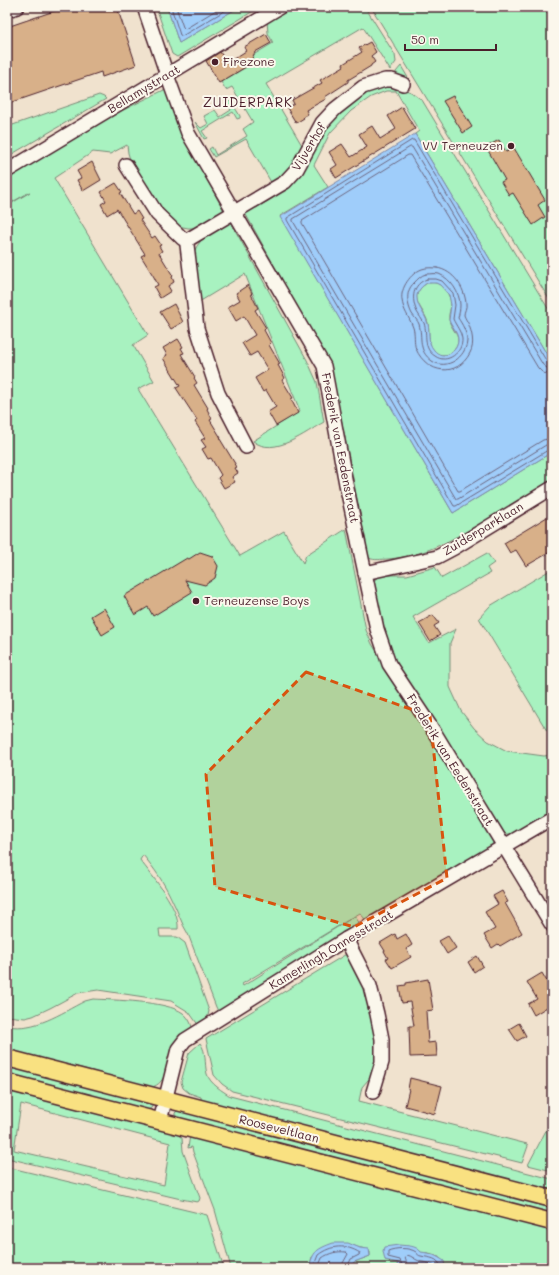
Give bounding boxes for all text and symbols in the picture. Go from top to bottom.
scale bar [405,26,496,52]
text: 50 m [411,31,439,47]
place label: Firezone [223,53,275,69]
marker: Firezone [210,57,220,67]
street label: Bellamystraat [104,60,183,116]
district label: ZUIDERPARK [203,93,293,110]
street label: Vijverhof [287,119,329,174]
place label: VV Terneuzen [422,137,503,153]
marker: VV Terneuzen [506,141,516,151]
street label: Frederik van Eedenstraat [319,371,363,524]
street label: Zuiderparklaan [439,498,526,559]
place label: Terneuzense Boys [204,592,309,608]
marker: Terneuzense Boys [191,596,201,606]
street label: Frederik van Eedenstraat [404,690,498,828]
street label: Kamerlingh Onnesstraat [265,906,396,993]
street label: Rooseveltlaan [238,1110,321,1146]

